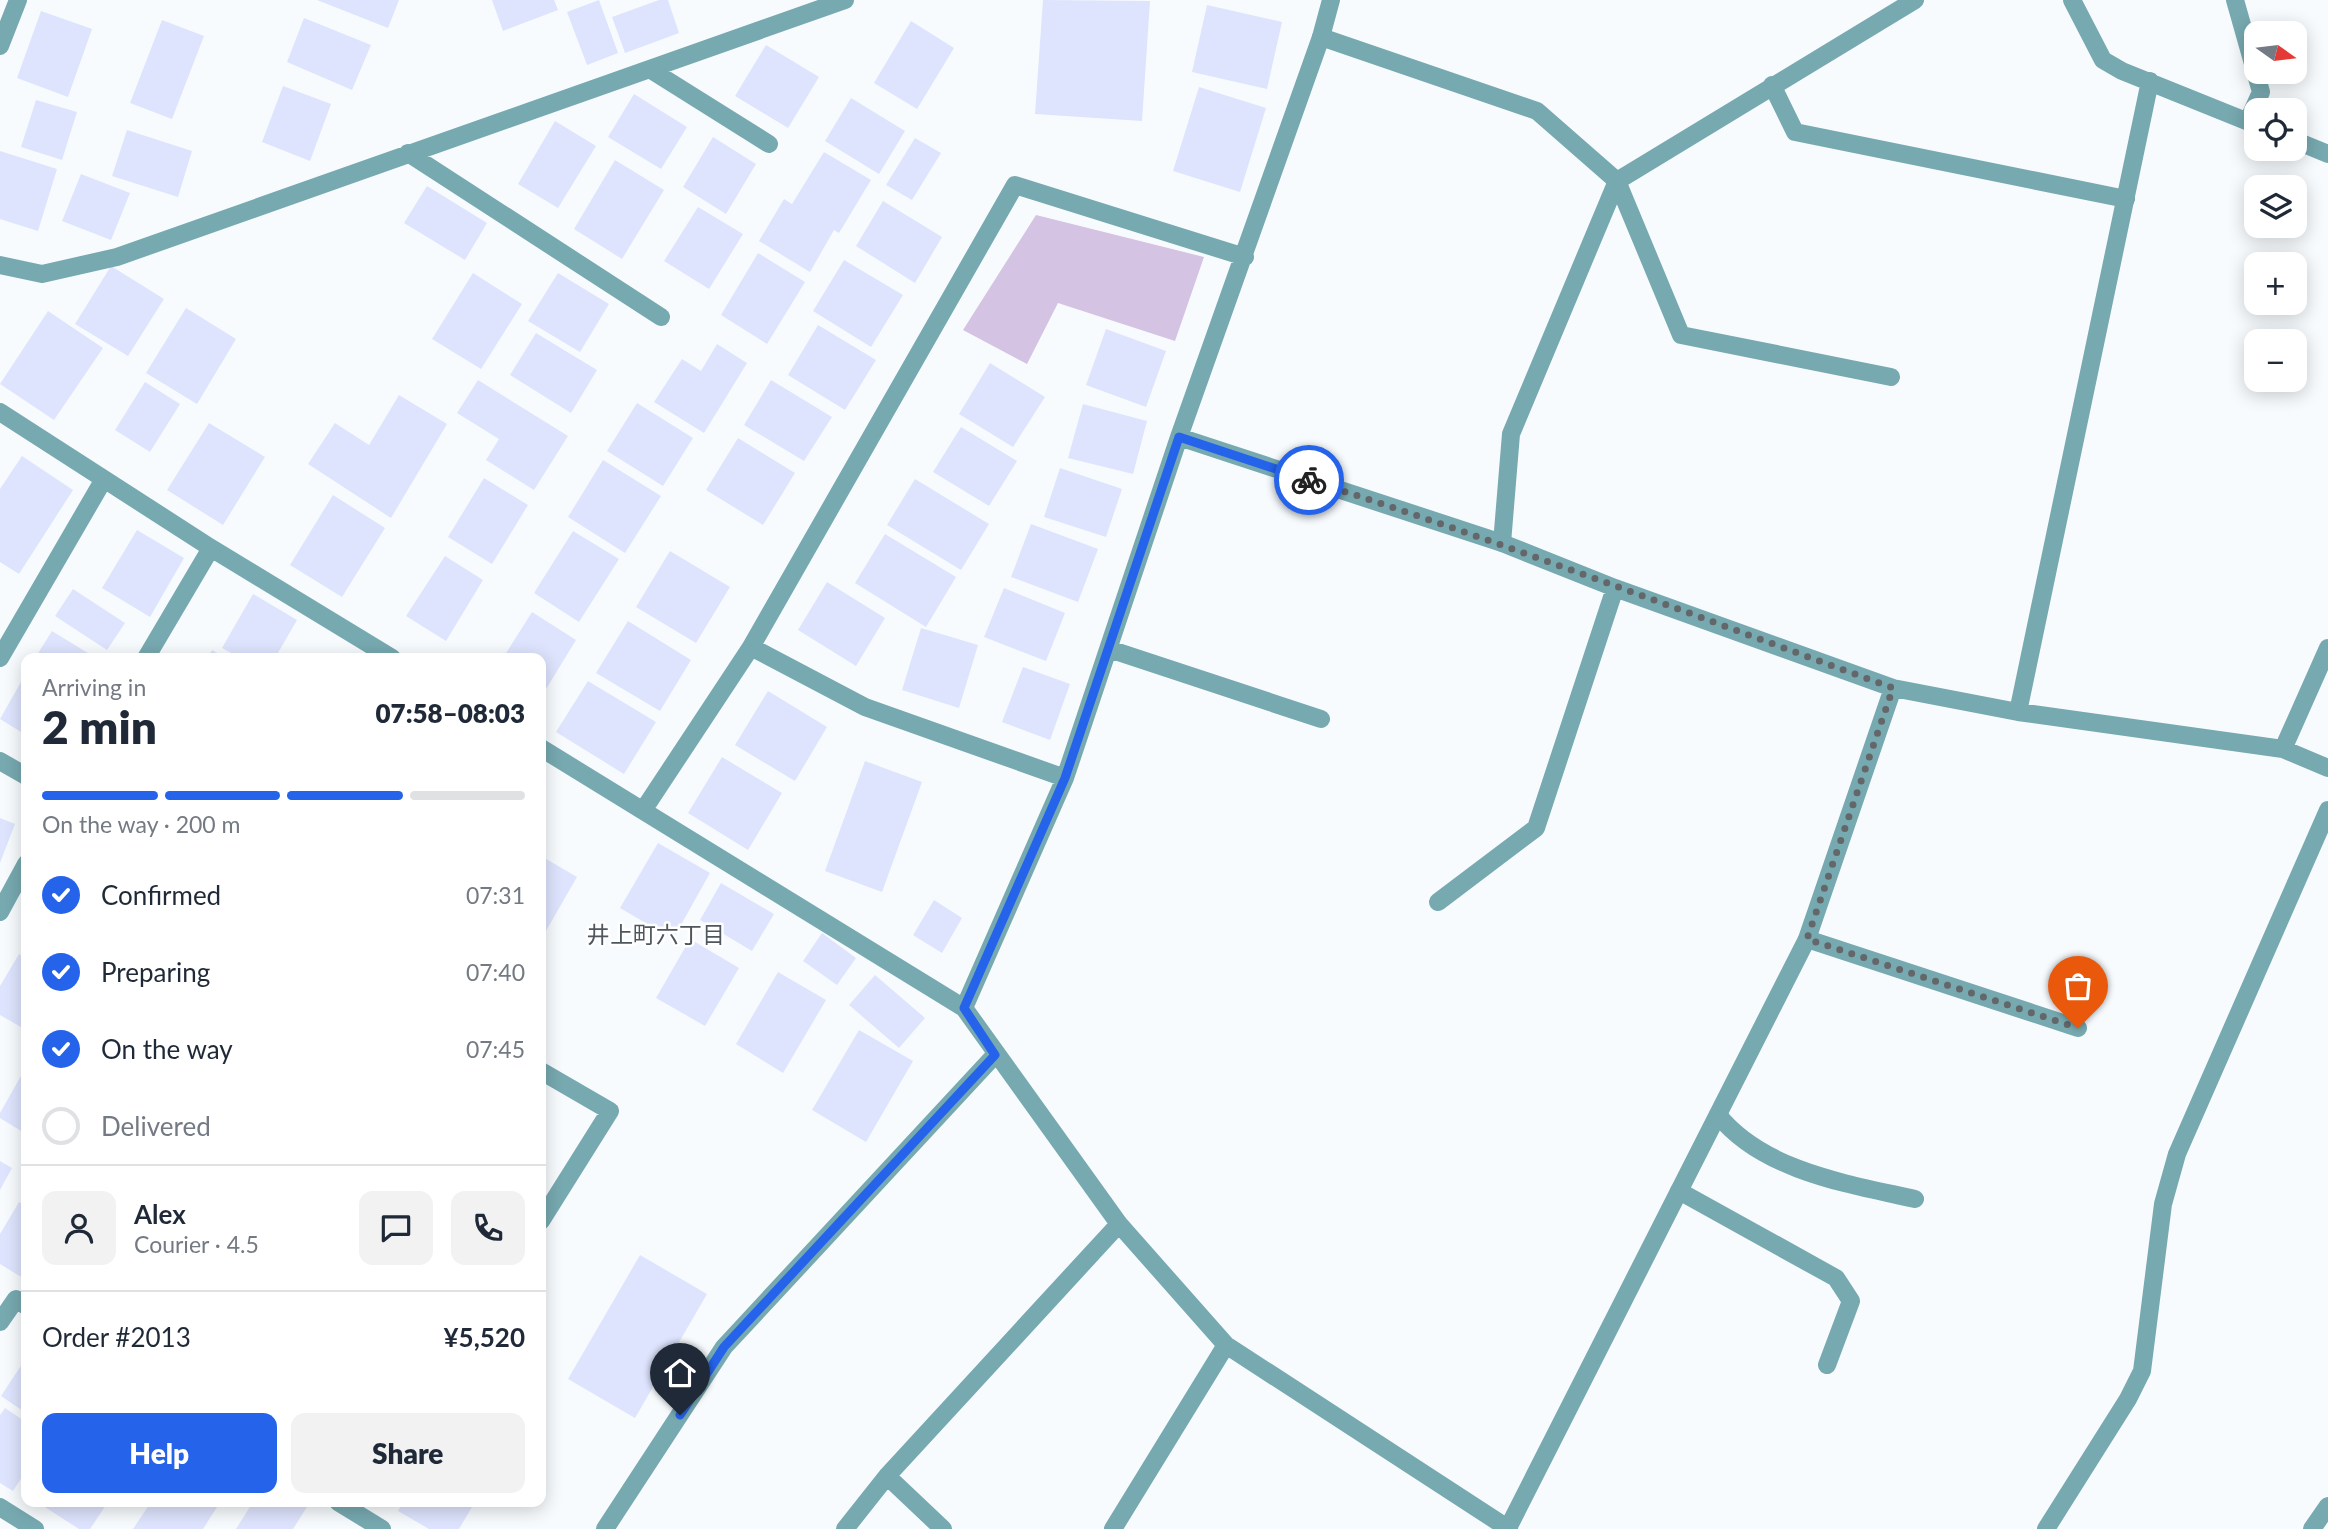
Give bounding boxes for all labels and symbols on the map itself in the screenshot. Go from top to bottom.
north arrow [2244,21,2306,84]
courier [1274,445,1344,515]
district label: 井上町六丁目 [587,920,725,948]
pin [2048,956,2108,1028]
pin [650,1343,710,1415]

